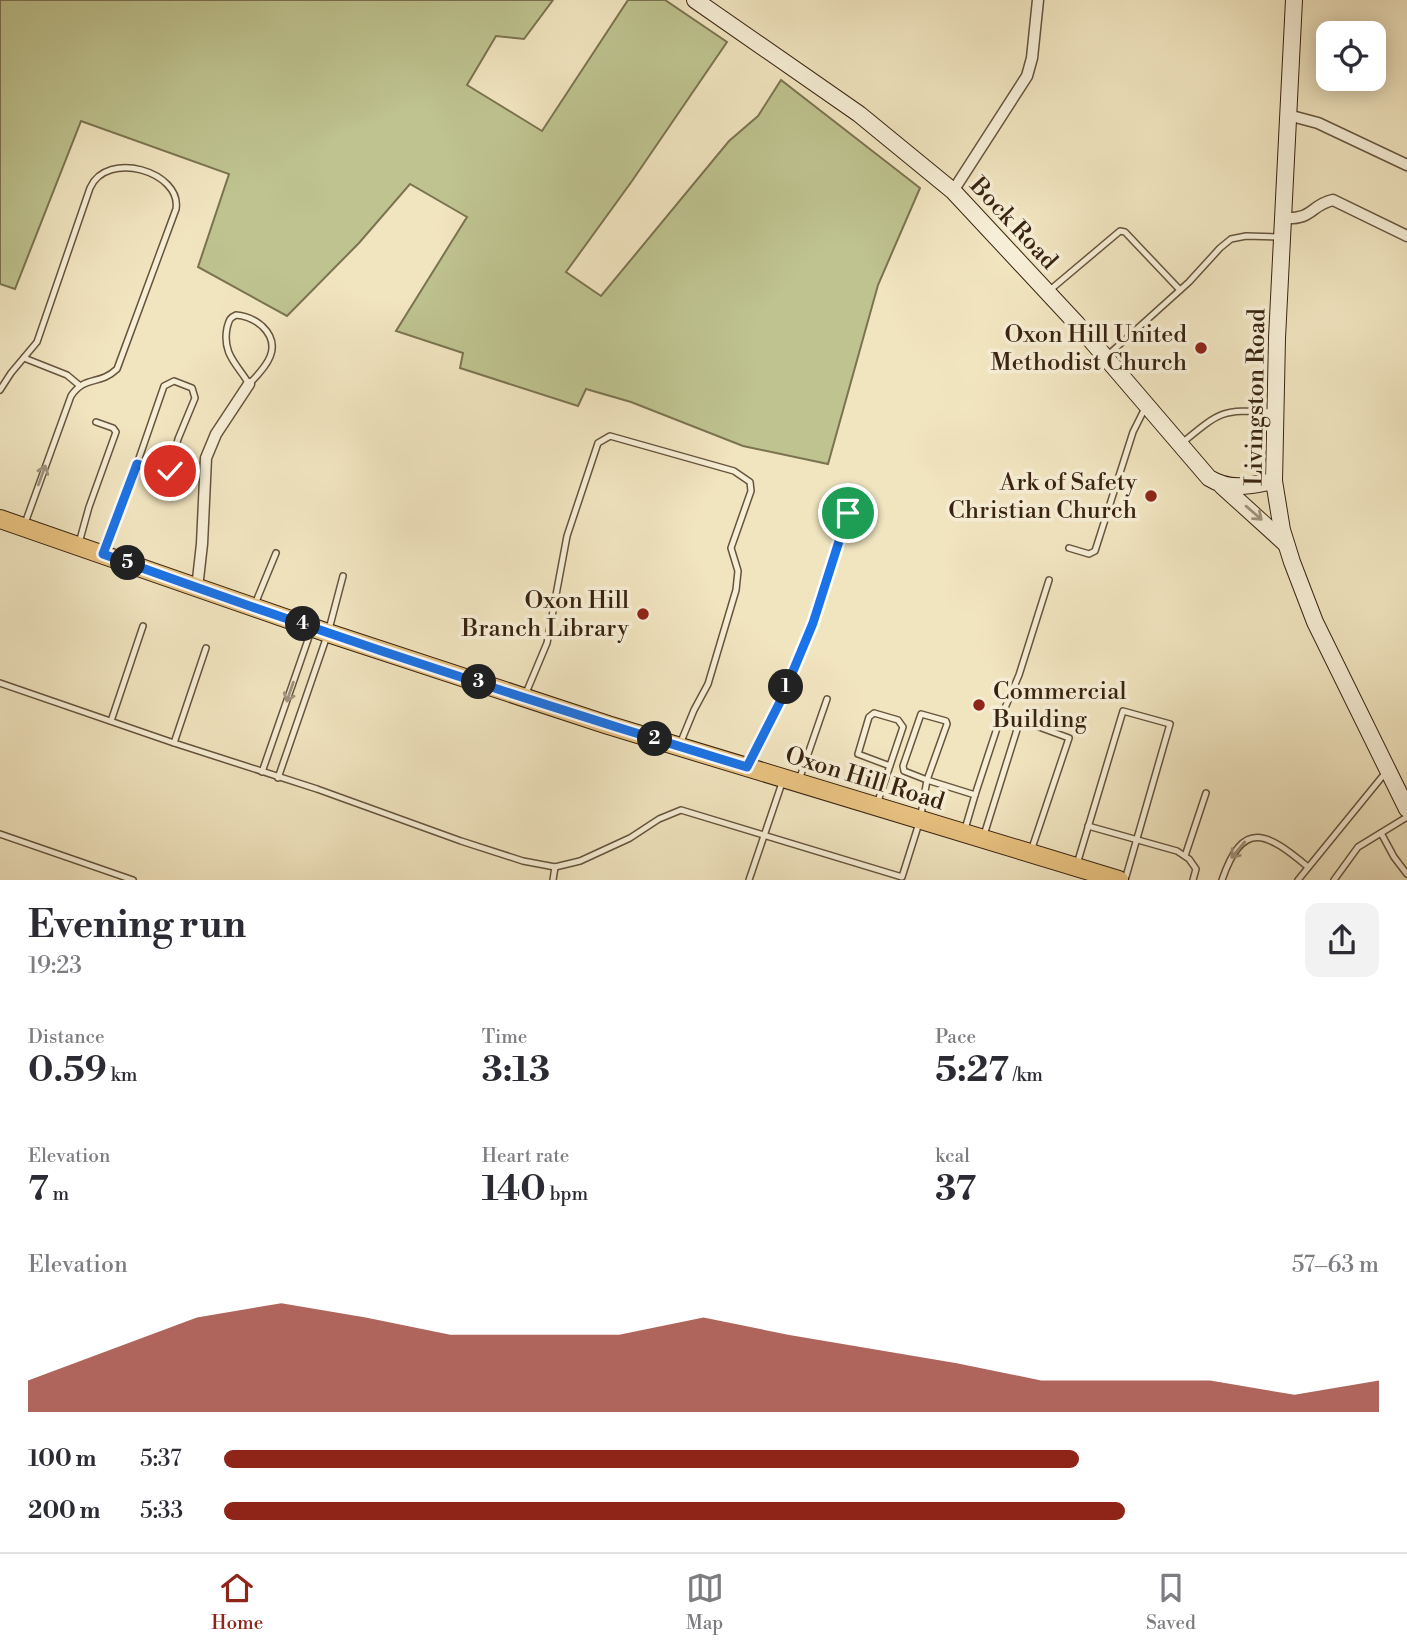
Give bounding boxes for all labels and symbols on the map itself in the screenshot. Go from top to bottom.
street label: Bock Road [962,170,1064,276]
street label: Livingston Road [1239,308,1273,486]
place label: Oxon Hill United Methodist Church [991,320,1187,378]
marker: Oxon Hill United Methodist Church [1193,340,1209,356]
pin [140,441,200,501]
one-way arrow [37,464,49,486]
place label: Ark of Safety Christian Church [948,468,1137,526]
pin [818,483,878,543]
marker: Ark of Safety Christian Church [1143,488,1159,504]
one-way arrow [1245,505,1263,521]
pin: 5 [110,546,146,580]
place label: Oxon Hill Branch Library [460,586,629,644]
pin: 4 [286,606,320,642]
marker: Oxon Hill Branch Library [635,606,651,622]
pin: 3 [462,664,496,700]
pin: 1 [768,670,804,704]
place label: Commercial Building [992,677,1127,735]
one-way arrow [283,681,295,703]
marker: Commercial Building [971,697,987,713]
pin: 2 [638,722,672,756]
street label: Oxon Hill Road [781,740,948,818]
one-way arrow [1231,840,1246,858]

